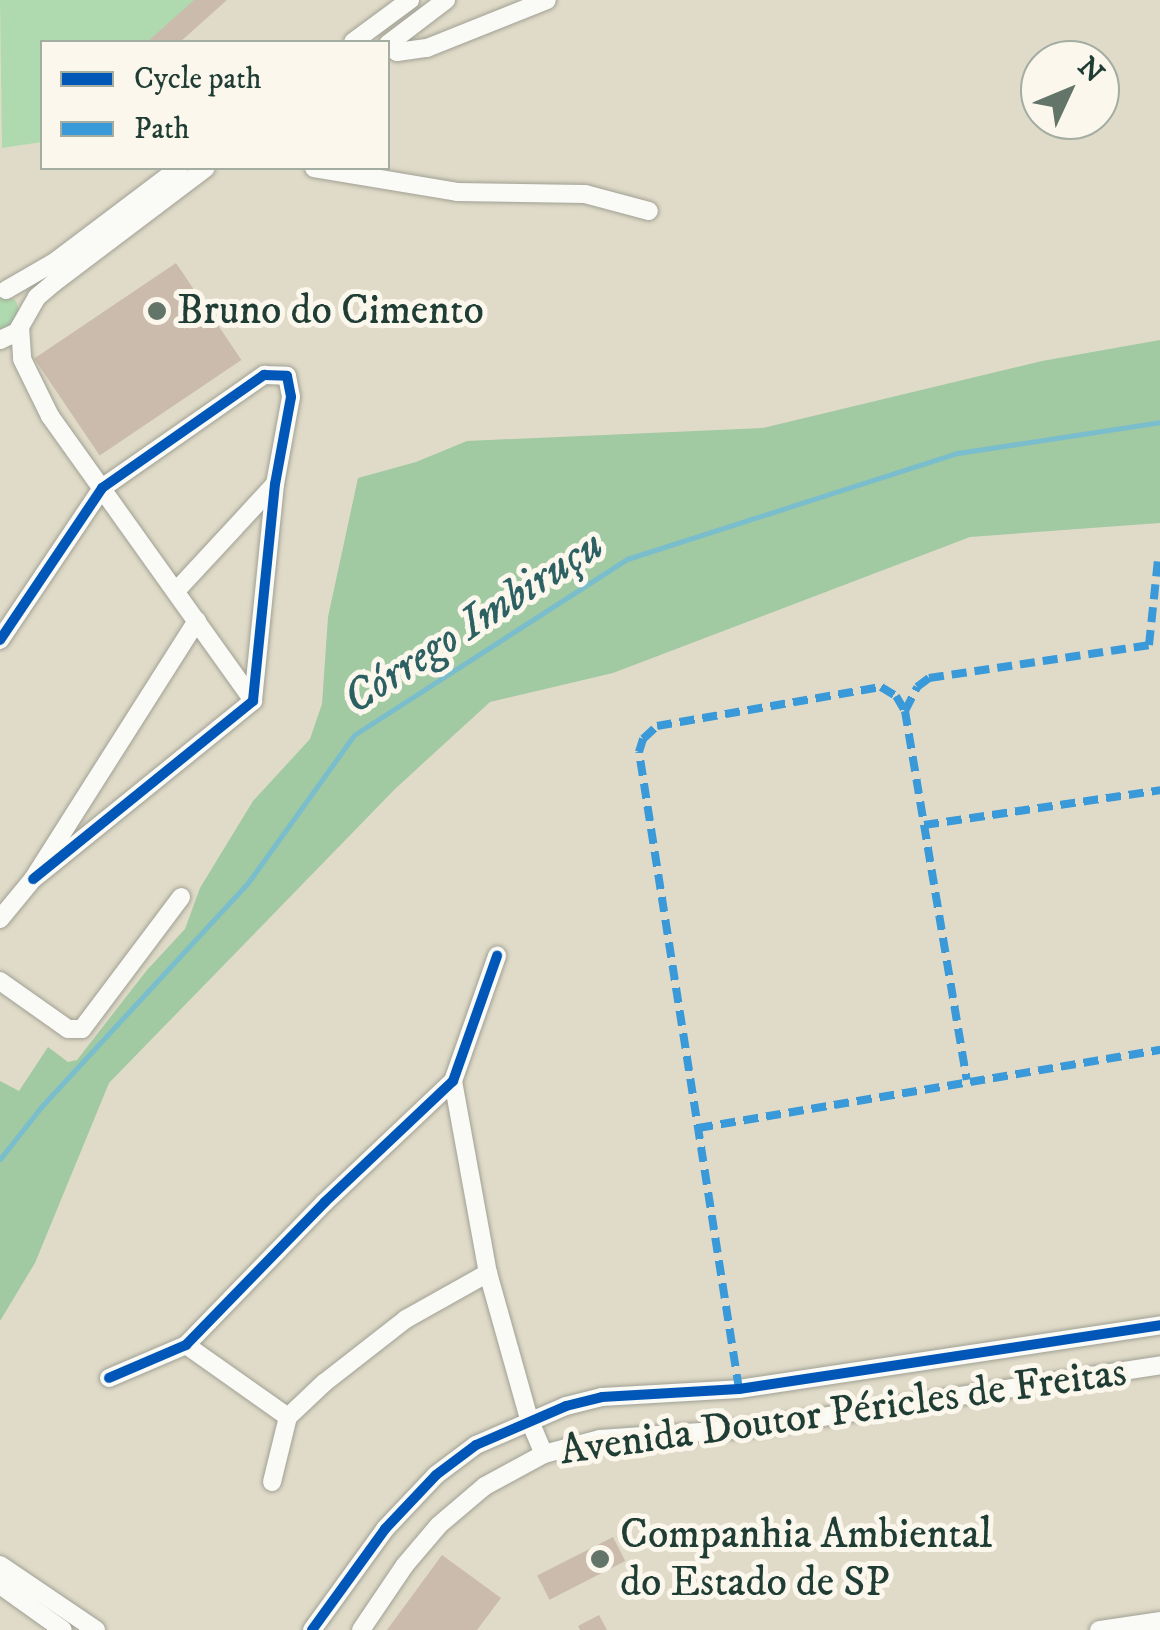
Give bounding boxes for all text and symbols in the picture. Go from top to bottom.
legend [40,40,390,170]
north arrow [1020,40,1120,140]
text: N [1070,50,1111,91]
text: Cycle path [134,61,262,98]
text: Path [134,111,190,148]
place label: Bruno do Cimento [177,286,484,336]
marker: Bruno do Cimento [146,300,168,322]
water label: Córrego Imbiruçu [334,519,614,727]
street label: Avenida Doutor Péricles de Freitas [557,1347,1129,1477]
place label: Companhia Ambiental do Estado de SP [620,1510,992,1608]
marker: Companhia Ambiental do Estado de SP [589,1548,611,1570]

